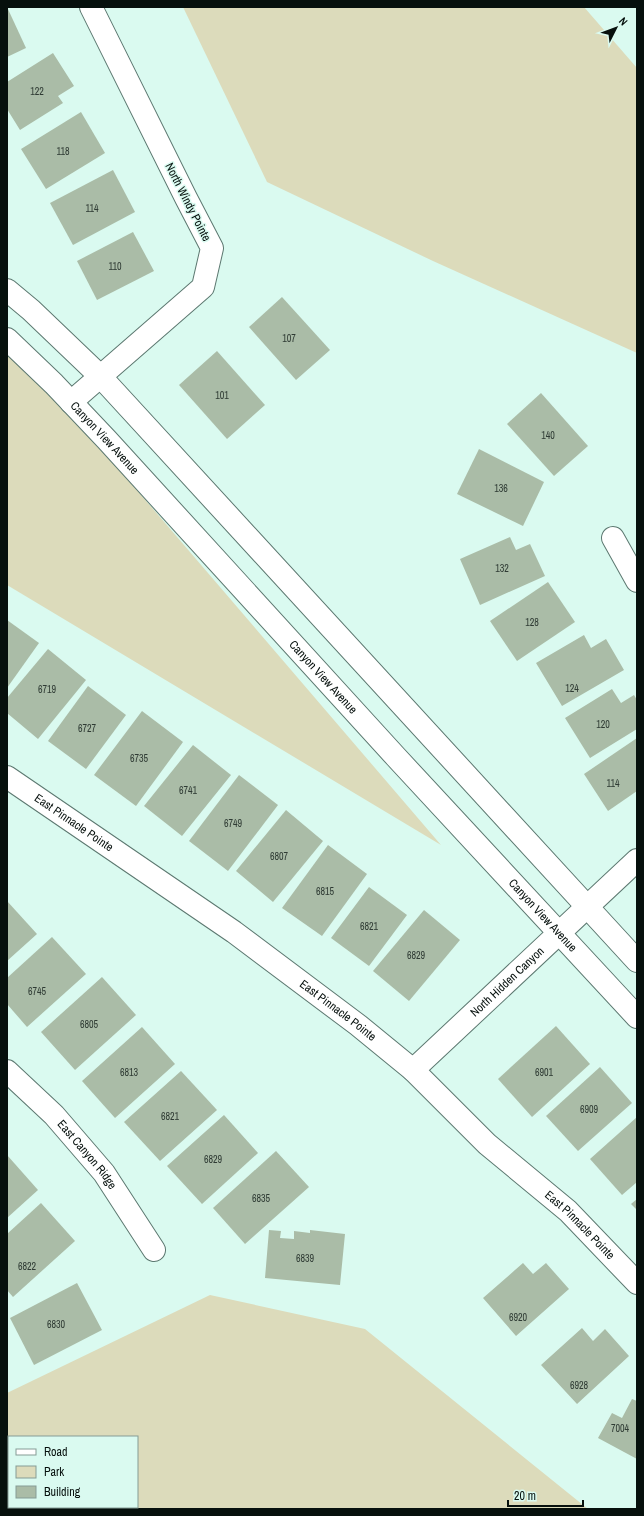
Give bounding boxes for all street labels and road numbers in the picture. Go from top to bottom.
street label: North Windy Pointe [161,160,215,244]
street label: Canyon View Avenue [67,398,142,478]
street label: Canyon View Avenue [286,637,361,717]
street label: East Pinnacle Pointe [31,790,116,855]
street label: Canyon View Avenue [505,875,581,955]
street label: North Hidden Canyon [467,943,547,1020]
street label: East Pinnacle Pointe [296,976,379,1045]
street label: East Canyon Ridge [54,1116,120,1192]
street label: East Pinnacle Pointe [541,1187,618,1263]

